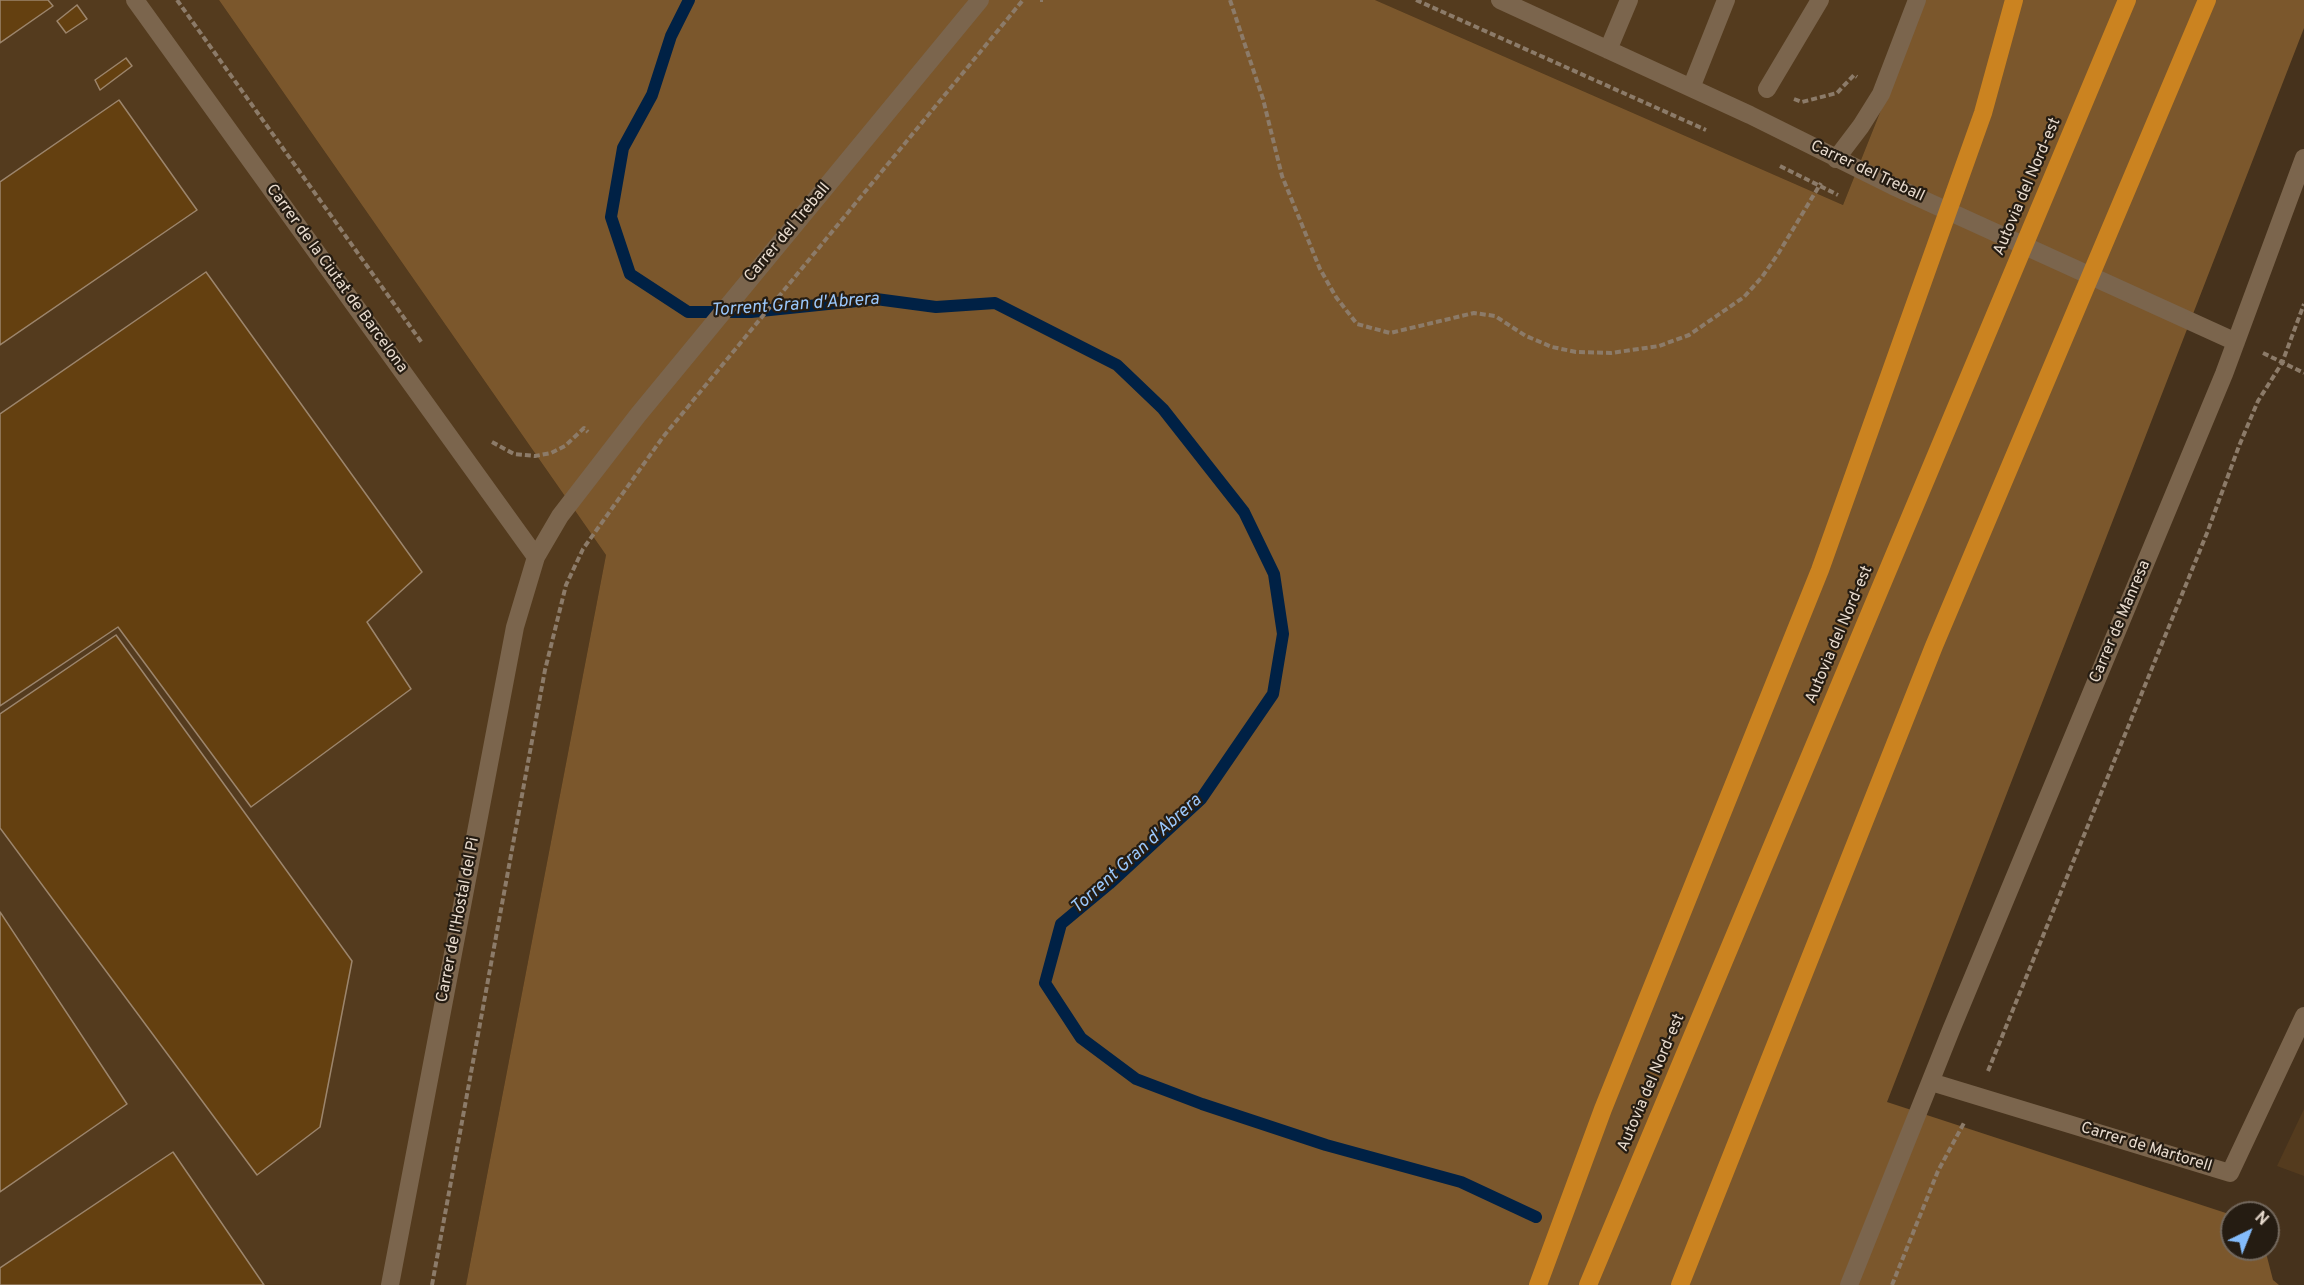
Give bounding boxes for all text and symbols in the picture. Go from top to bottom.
street label: Autovia del Nord-est [1990,115,2066,259]
street label: Carrer del Treball [1807,137,1927,207]
street label: Carrer del Treball [741,179,835,287]
street label: Carrer de la Ciutat de Barcelona [261,181,411,377]
water label: Torrent Gran d'Abrera [710,289,880,323]
street label: Carrer de Manresa [2087,558,2155,686]
street label: Autovia del Nord-est [1802,563,1878,707]
water label: Torrent Gran d'Abrera [1067,791,1207,919]
street label: Carrer de l'Hostal del Pi [434,836,484,1004]
street label: Autovia del Nord-est [1614,1011,1690,1155]
street label: Carrer de Martorell [2078,1119,2214,1177]
north arrow [2220,1201,2280,1261]
text: N [2250,1208,2272,1231]

